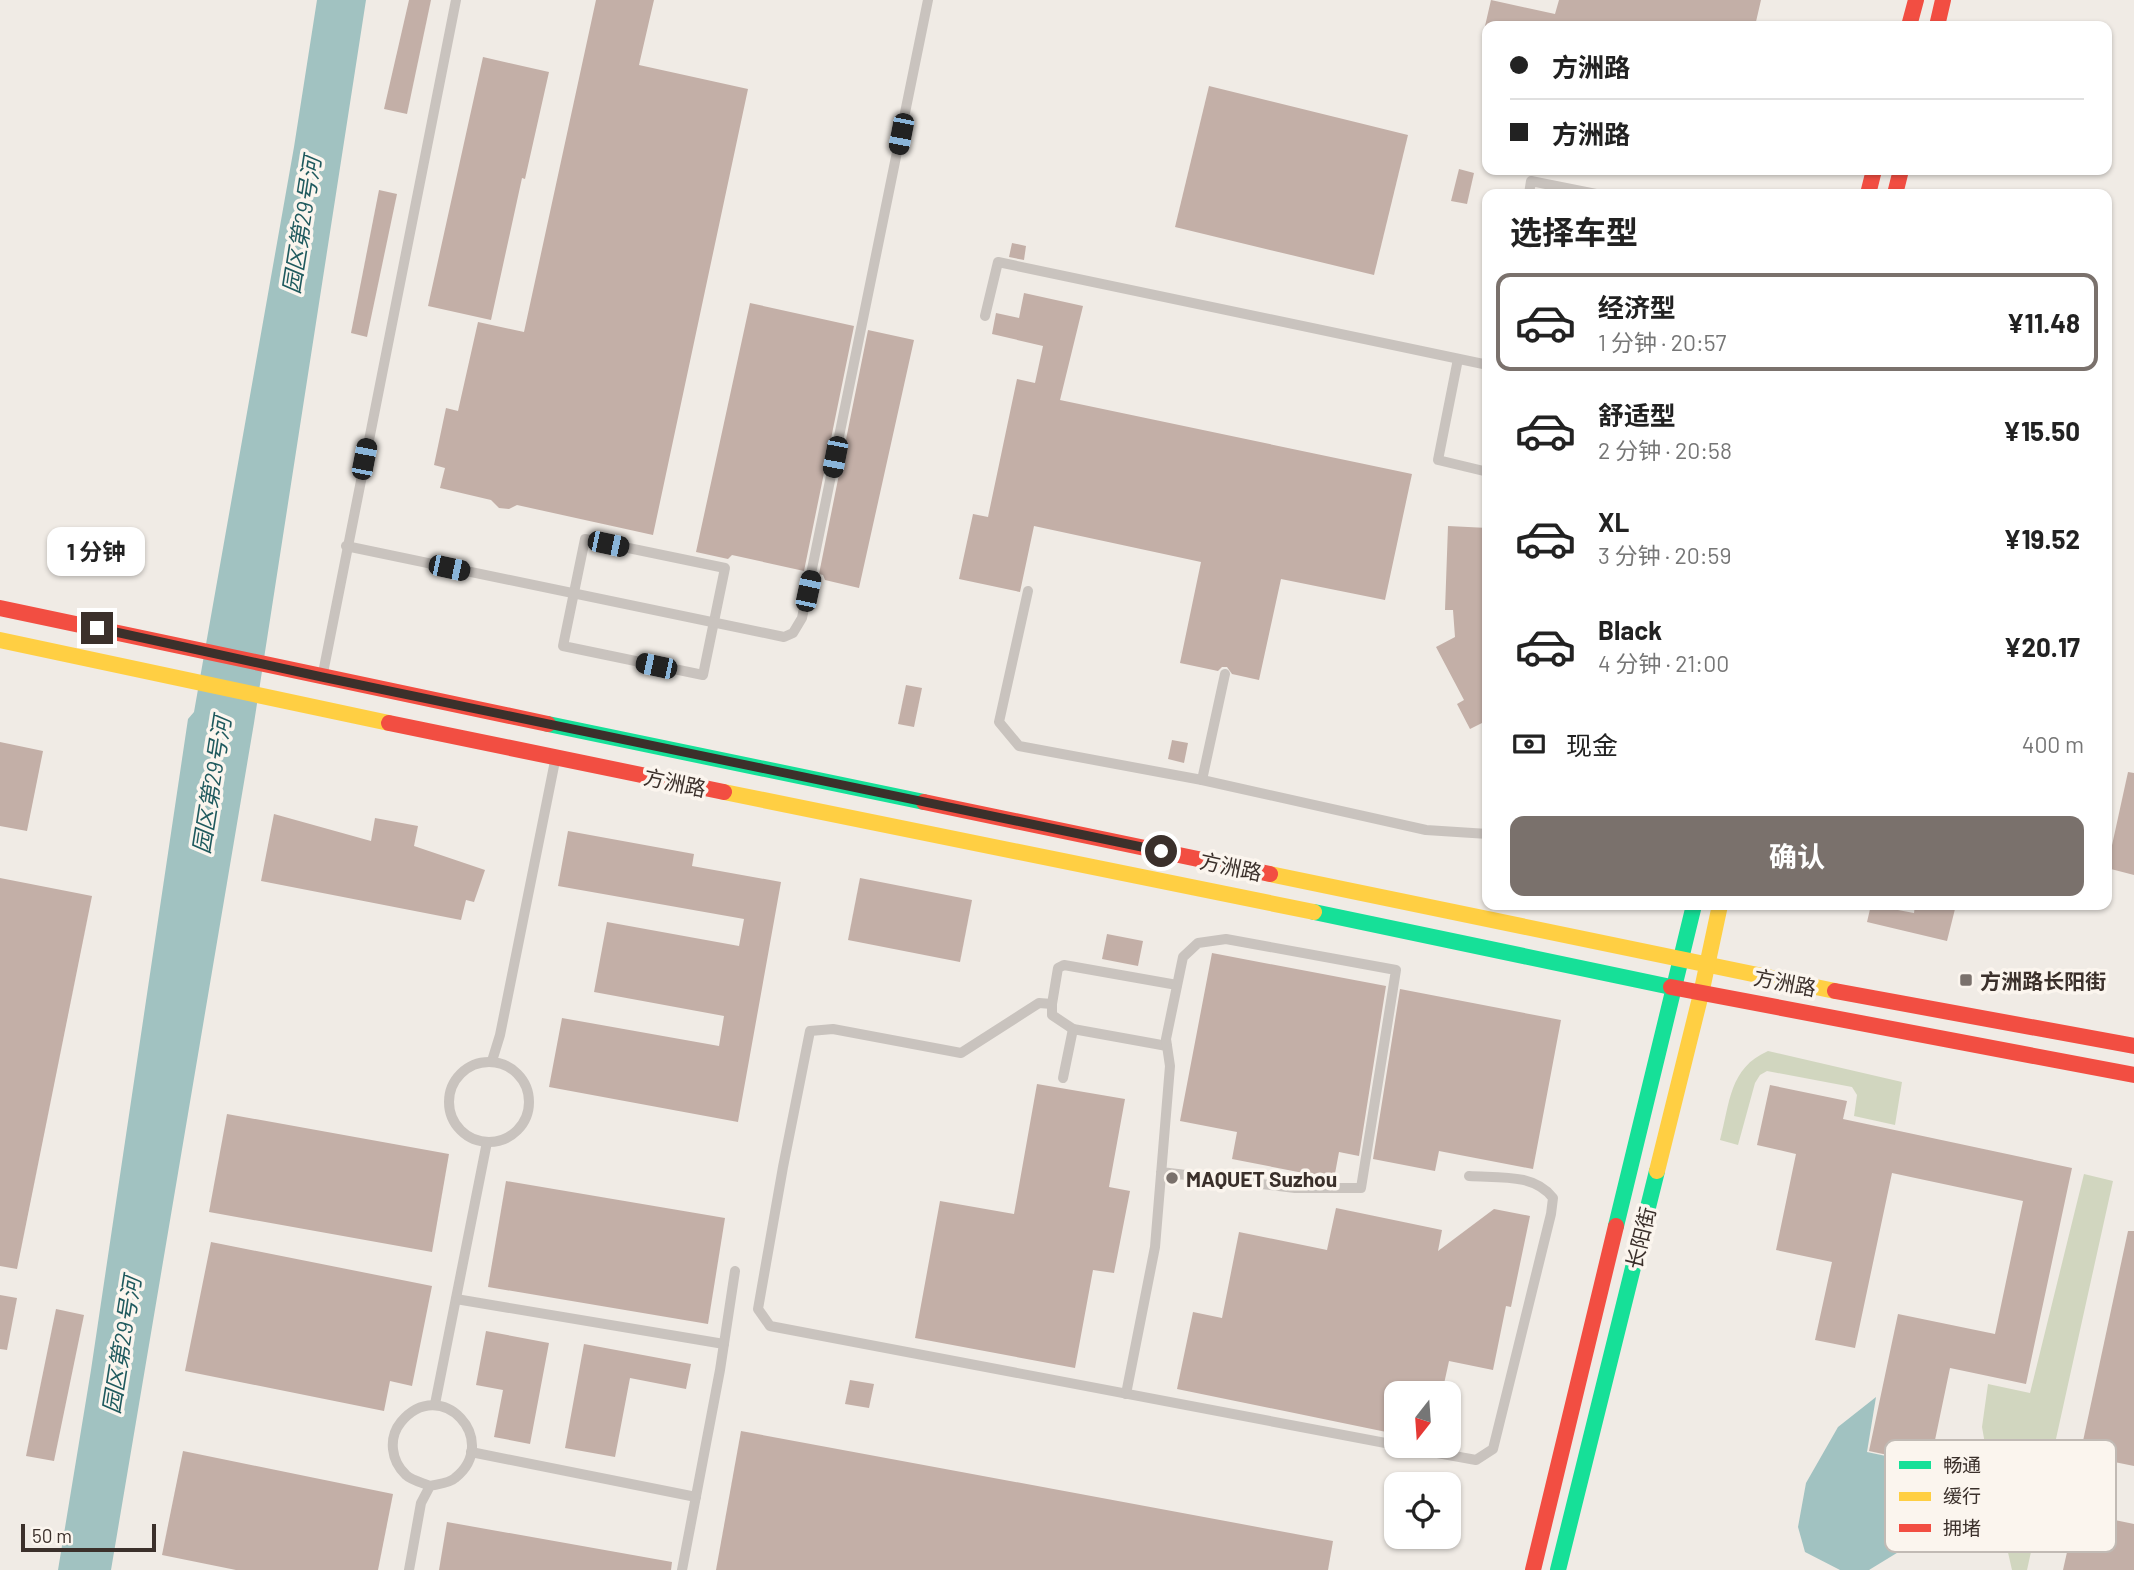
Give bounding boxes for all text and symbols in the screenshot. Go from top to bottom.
text: 方洲路 [1552,51,1630,82]
car [887,111,916,157]
text: 方洲路 [1552,118,1630,149]
water label: 园区第29号河 [276,150,326,296]
text: 选择车型 [1510,212,1638,250]
icon: car [1514,291,1577,354]
text: 经济型 [1598,291,1676,322]
text: ¥11.48 [2007,307,2080,338]
text: 1 分钟 · 20:57 [1598,328,1727,356]
icon: car [1514,399,1577,462]
text: 舒适型 [1598,399,1676,430]
text: ¥15.50 [2003,415,2080,446]
car [821,434,850,480]
car [350,436,379,482]
text: 2 分钟 · 20:58 [1598,436,1732,464]
text: XL [1598,506,1629,537]
icon: car [1514,507,1577,570]
text: ¥19.52 [2004,523,2080,554]
callout: 1 分钟 [48,526,146,576]
car [586,529,631,559]
text: 1 分钟 [67,537,125,565]
text: 3 分钟 · 20:59 [1598,541,1731,569]
car [427,553,472,583]
car [794,568,823,614]
route end [81,612,113,644]
text: Black [1598,614,1662,645]
icon: car [1514,615,1577,678]
text: ¥20.17 [2004,631,2080,662]
text: 4 分钟 · 21:00 [1598,649,1729,677]
car [634,651,679,681]
water label: 园区第29号河 [186,710,236,856]
icon: cash [1510,725,1548,763]
text: 现金 [1566,729,1618,760]
text: 400 m [2022,730,2084,758]
street label: 方洲路 [642,763,708,801]
button: 确认 [1510,816,2084,896]
route start [1145,835,1177,867]
street label: 方洲路 [1198,847,1264,885]
street label: 方洲路 [1752,964,1818,1000]
place label: 方洲路长阳街 [1980,968,2106,993]
marker: 方洲路长阳街 [1958,972,1974,988]
place label: MAQUET Suzhou [1186,1166,1337,1191]
marker: MAQUET Suzhou [1164,1170,1180,1186]
street label: 长阳街 [1620,1204,1660,1272]
water label: 园区第29号河 [96,1270,146,1416]
north arrow [1384,1381,1461,1458]
map controls [1384,1381,1461,1549]
legend [1885,1440,2116,1552]
text: 畅通 [1943,1453,1981,1476]
button: locate [1384,1472,1461,1549]
text: 缓行 [1943,1484,1981,1507]
text: 拥堵 [1943,1516,1981,1539]
scale bar [21,1521,156,1553]
text: 50 m [32,1524,72,1547]

